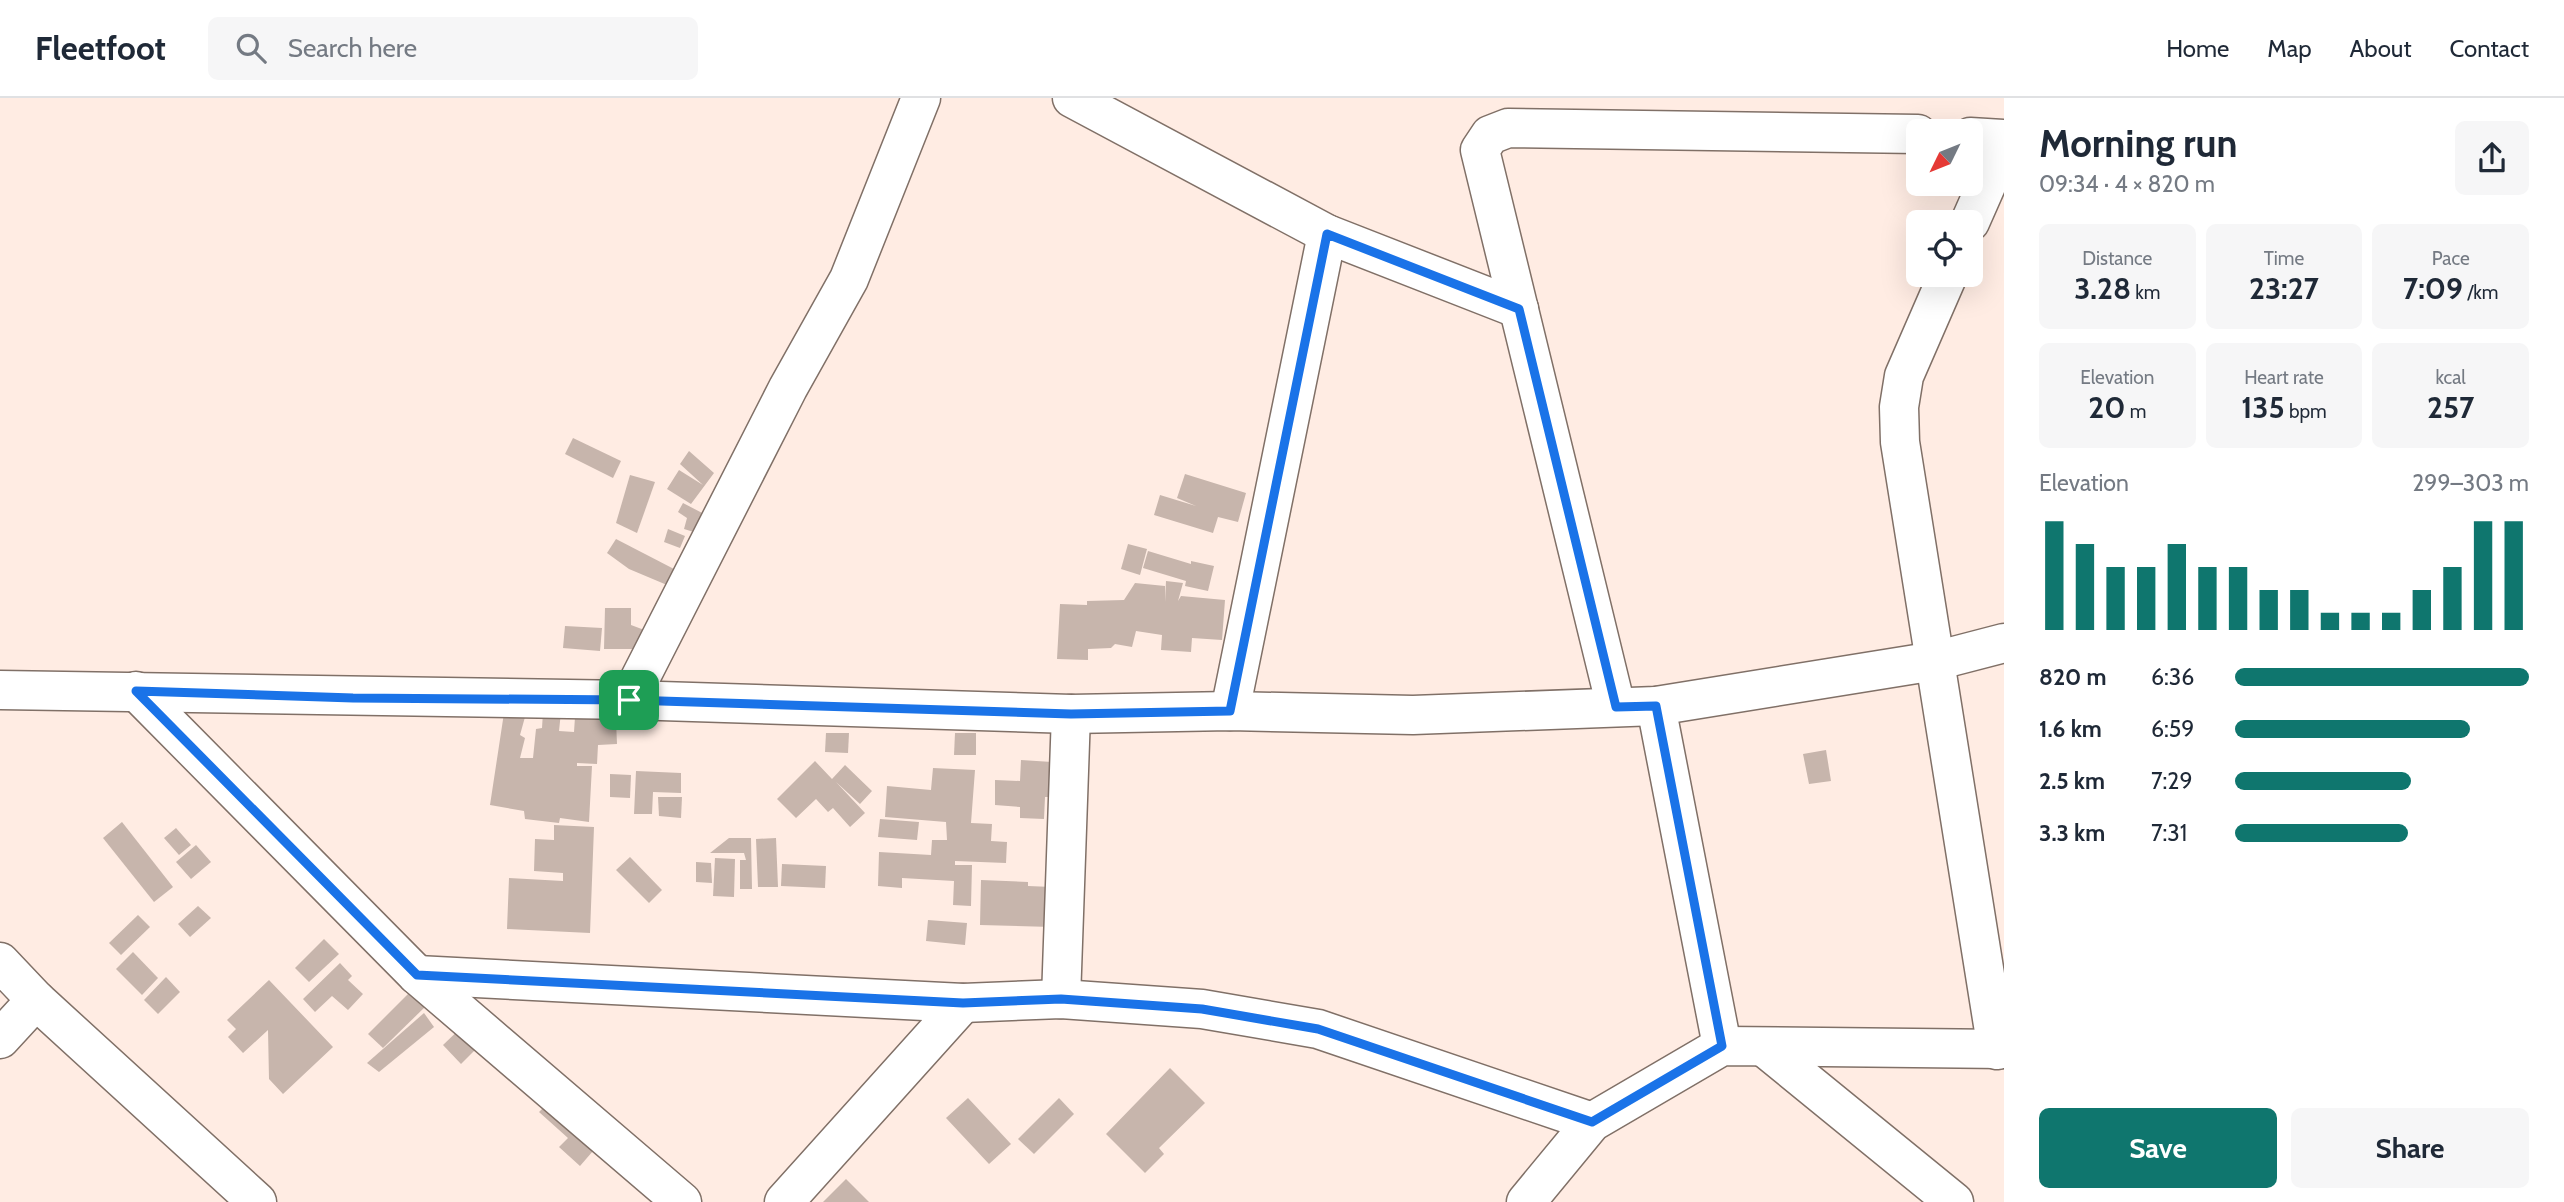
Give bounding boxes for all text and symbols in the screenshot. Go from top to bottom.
search box [208,17,698,80]
text: Fleetfoot [35,28,166,68]
icon: search [232,29,270,67]
text: Search here [288,32,417,64]
text: Home [2166,34,2229,63]
text: Map [2267,34,2312,63]
text: About [2350,34,2412,63]
text: Contact [2450,34,2529,63]
north arrow [1906,119,1983,196]
map controls [1906,119,1983,287]
text: Morning run [2039,120,2238,167]
button: share [2455,121,2529,195]
text: 09:34 · 4 × 820 m [2039,170,2215,198]
button: locate [1906,210,1983,287]
text: Distance [2082,247,2152,270]
text: Time [2264,247,2304,270]
text: Pace [2432,247,2470,270]
text: 3.28 [2074,270,2131,307]
text: 23:27 [2249,270,2319,307]
text: 7:09 [2403,270,2463,307]
text: km [2131,281,2160,304]
text: /km [2463,281,2498,304]
text: Elevation [2080,366,2154,389]
text: Heart rate [2244,366,2324,389]
text: kcal [2436,366,2466,389]
text: 20 [2088,389,2125,426]
text: 135 [2241,389,2285,426]
text: 257 [2427,389,2474,426]
text: m [2125,400,2146,423]
text: bpm [2285,400,2327,423]
text: Elevation [2039,469,2129,497]
text: 299–303 m [2412,469,2529,497]
text: 820 m [2039,663,2106,691]
text: 6:36 [2151,663,2194,691]
pin [599,670,659,730]
icon: arrive [610,681,648,719]
text: 1.6 km [2039,715,2102,743]
text: 6:59 [2151,715,2194,743]
text: 2.5 km [2039,767,2105,795]
text: 7:29 [2151,767,2192,795]
text: 3.3 km [2039,819,2105,847]
text: 7:31 [2151,819,2187,847]
button: Save [2039,1108,2277,1188]
button: Share [2291,1108,2529,1188]

